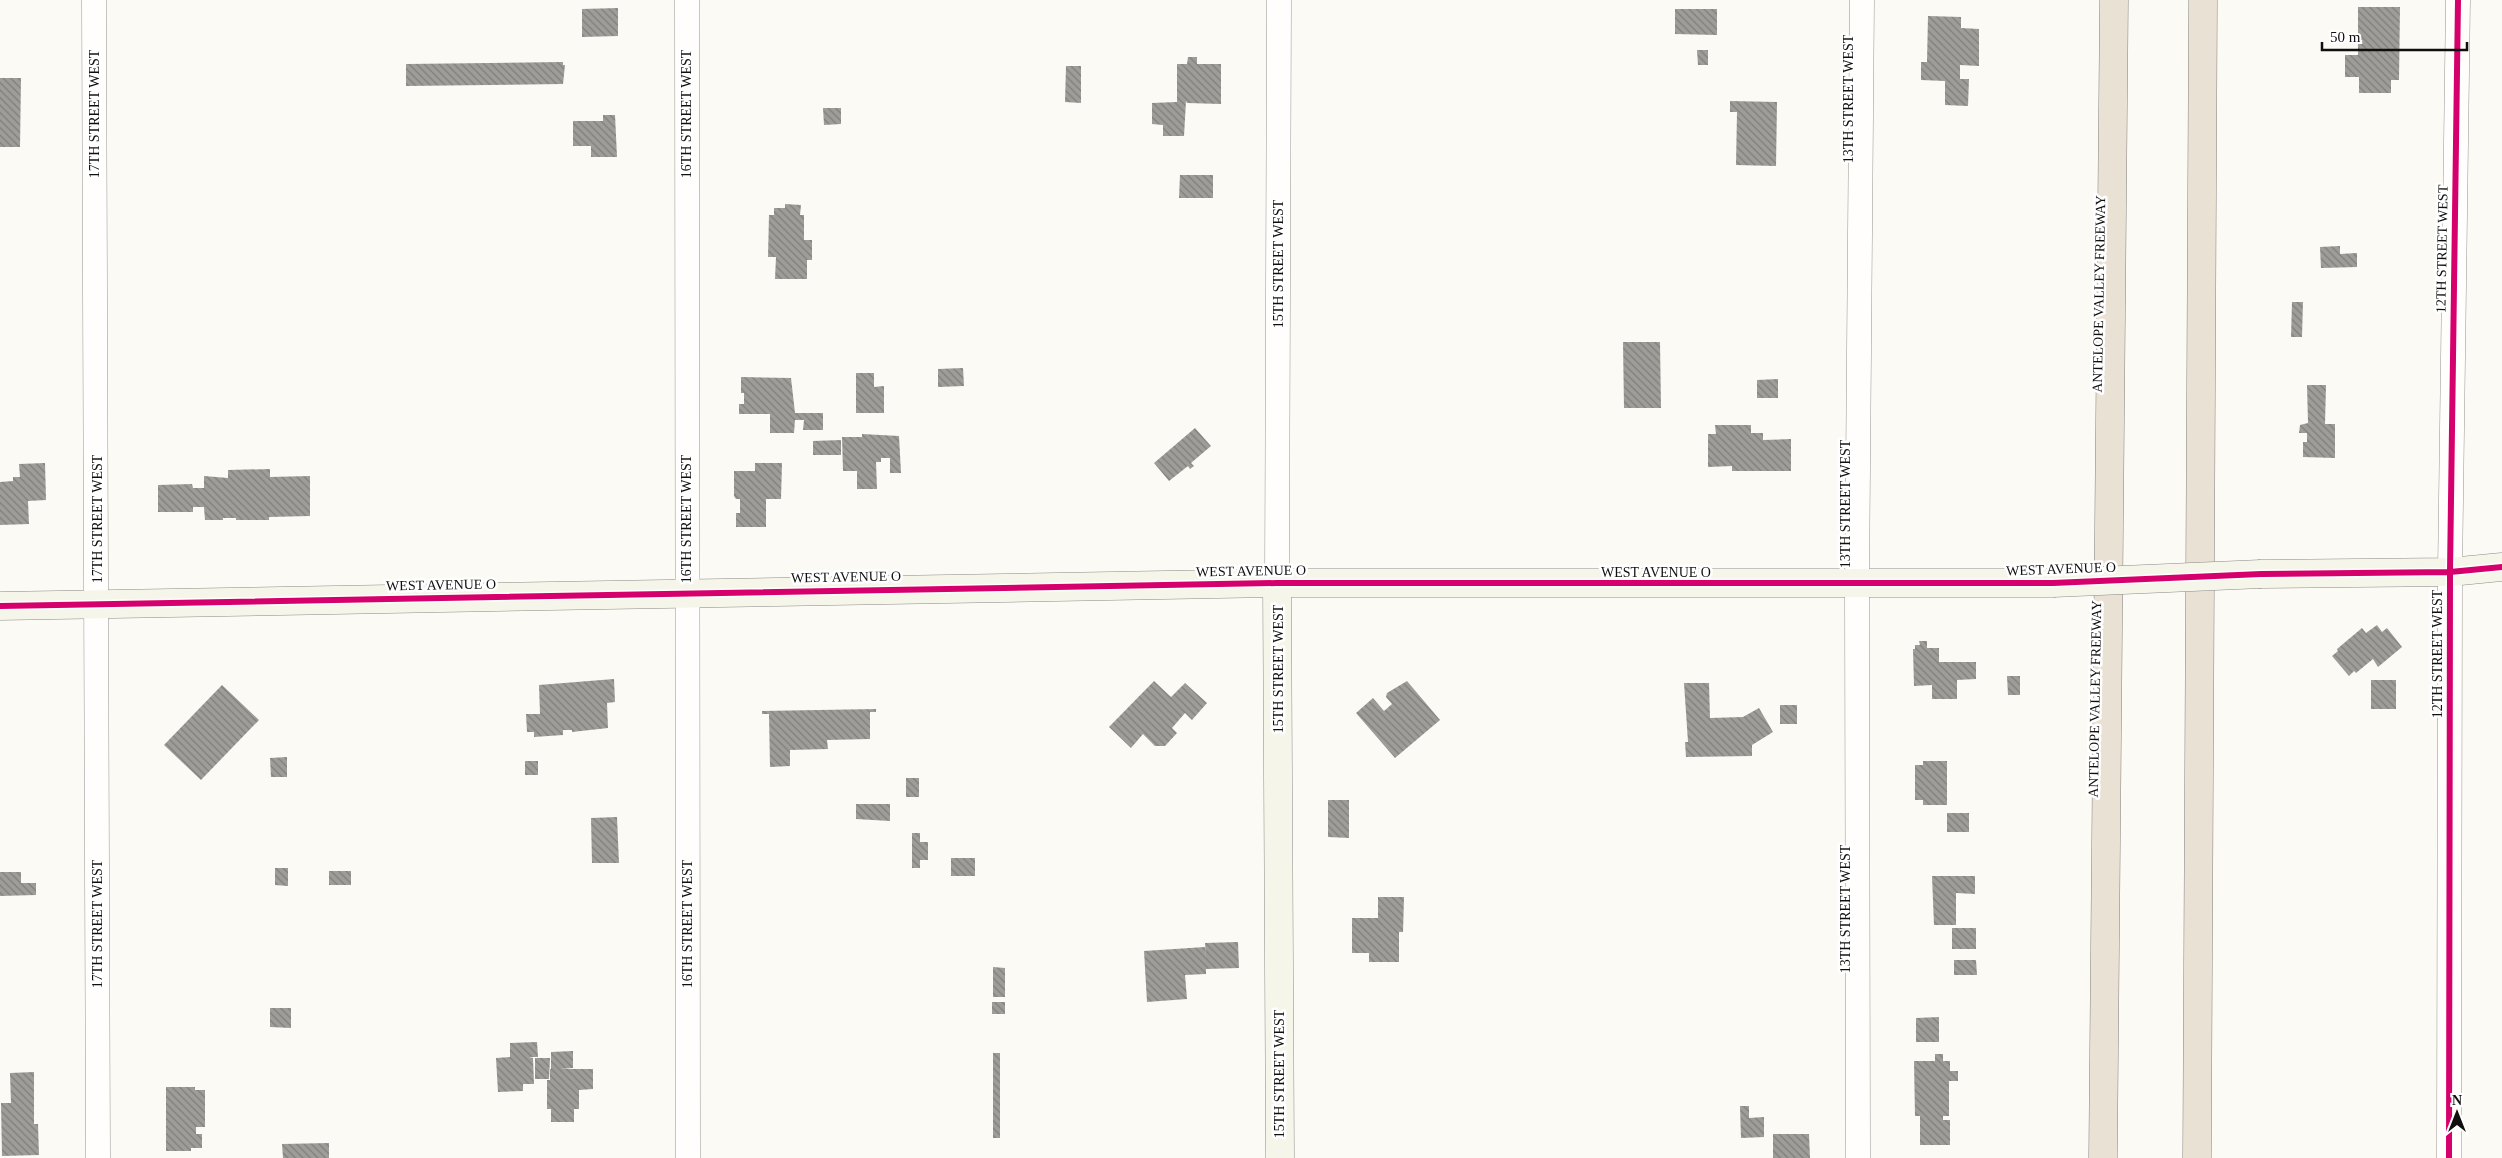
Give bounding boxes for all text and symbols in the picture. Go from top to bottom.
scale bar [2322,20,2467,52]
text: 50 m [2330,29,2361,45]
street label: 13TH STREET WEST [1841,34,1856,163]
street label: 17TH STREET WEST [87,49,102,178]
street label: 16TH STREET WEST [679,49,694,178]
street label: 12TH STREET WEST [2433,184,2451,313]
street label: ANTELOPE VALLEY FREEWAY [2090,195,2108,393]
street label: 15TH STREET WEST [1271,199,1286,328]
street label: 13TH STREET WEST [1838,439,1853,568]
street label: 17TH STREET WEST [90,454,105,583]
street label: 16TH STREET WEST [679,454,694,583]
street label: WEST AVENUE O [2006,560,2116,578]
street label: WEST AVENUE O [1196,563,1306,579]
street label: WEST AVENUE O [1601,565,1711,580]
street label: WEST AVENUE O [791,569,901,585]
street label: WEST AVENUE O [386,577,496,593]
street label: 12TH STREET WEST [2430,589,2445,718]
street label: ANTELOPE VALLEY FREEWAY [2086,600,2104,798]
street label: 15TH STREET WEST [1271,604,1286,733]
street label: 13TH STREET WEST [1838,844,1853,973]
street label: 17TH STREET WEST [90,859,105,988]
street label: 16TH STREET WEST [680,859,695,988]
street label: 15TH STREET WEST [1272,1009,1287,1138]
north arrow [2432,1088,2482,1138]
text: N [2452,1093,2462,1108]

